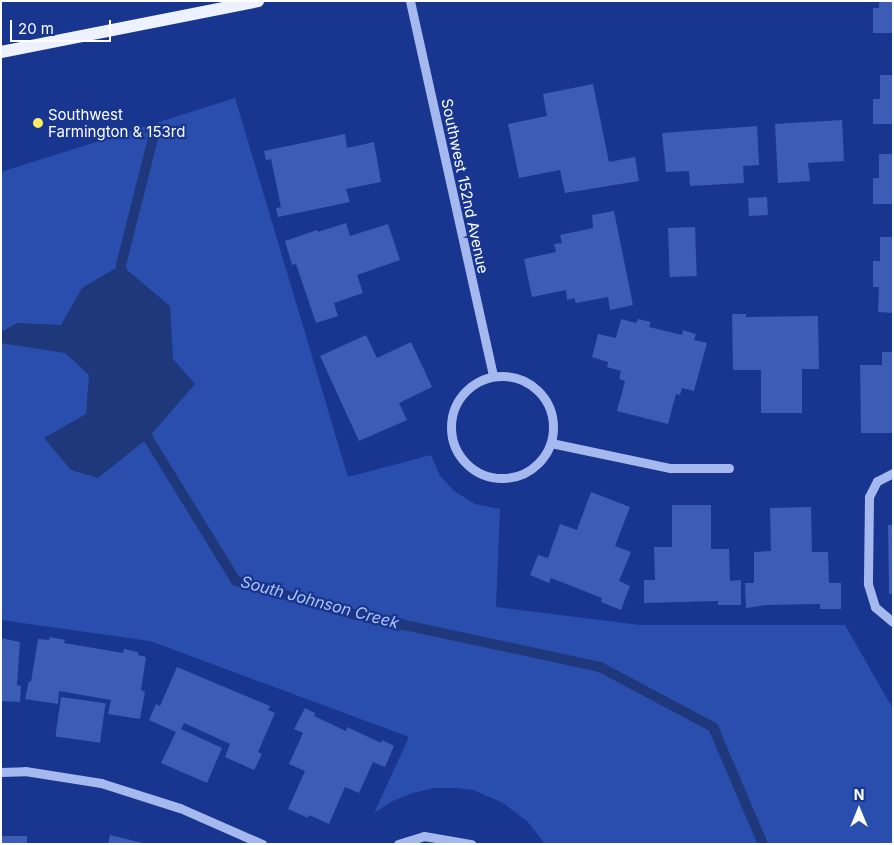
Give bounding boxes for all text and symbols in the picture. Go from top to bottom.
scale bar [12,10,114,42]
text: 20 m [18,19,54,38]
street label: Southwest 152nd Avenue [438,97,492,275]
place label: Southwest Farmington & 153rd [48,105,185,140]
marker: Southwest Farmington & 153rd [32,117,44,129]
water label: South Johnson Creek [239,572,401,632]
north arrow [834,785,884,835]
text: N [854,786,864,803]

